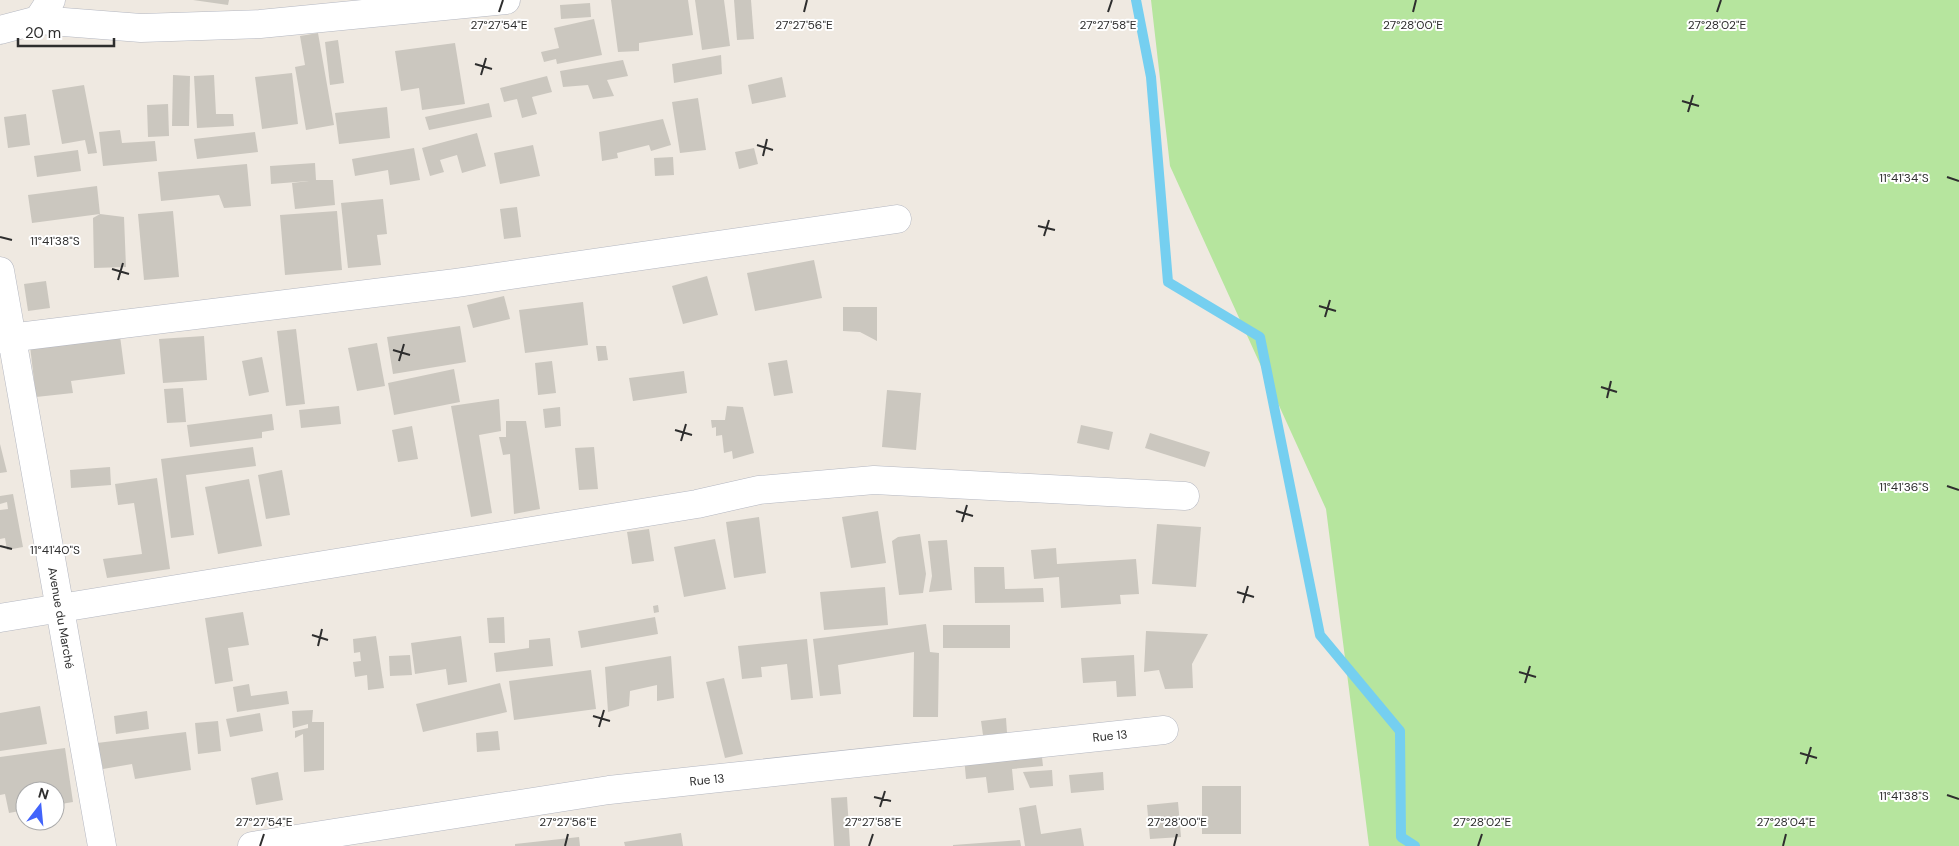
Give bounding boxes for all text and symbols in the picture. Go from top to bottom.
scale bar [18,15,114,47]
text: 27°27'54"E [470,17,528,33]
text: 27°27'56"E [775,17,833,33]
text: 27°27'58"E [1079,17,1137,33]
text: 27°28'00"E [1383,17,1443,33]
text: 27°28'02"E [1688,17,1746,33]
text: 20 m [25,23,61,43]
text: 11°41'34"S [1879,170,1929,186]
text: 11°41'38"S [30,233,80,249]
text: 11°41'36"S [1879,479,1929,495]
text: 11°41'40"S [30,542,80,558]
street label: Avenue du Marché [44,566,78,670]
street label: Rue 13 [1092,726,1128,746]
street label: Rue 13 [689,770,725,790]
north arrow [15,781,65,831]
text: N [36,783,51,804]
text: 11°41'38"S [1879,788,1929,804]
text: 27°27'54"E [235,814,293,830]
text: 27°27'56"E [539,814,597,830]
text: 27°27'58"E [844,814,902,830]
text: 27°28'00"E [1147,814,1207,830]
text: 27°28'02"E [1453,814,1511,830]
text: 27°28'04"E [1757,814,1816,830]

